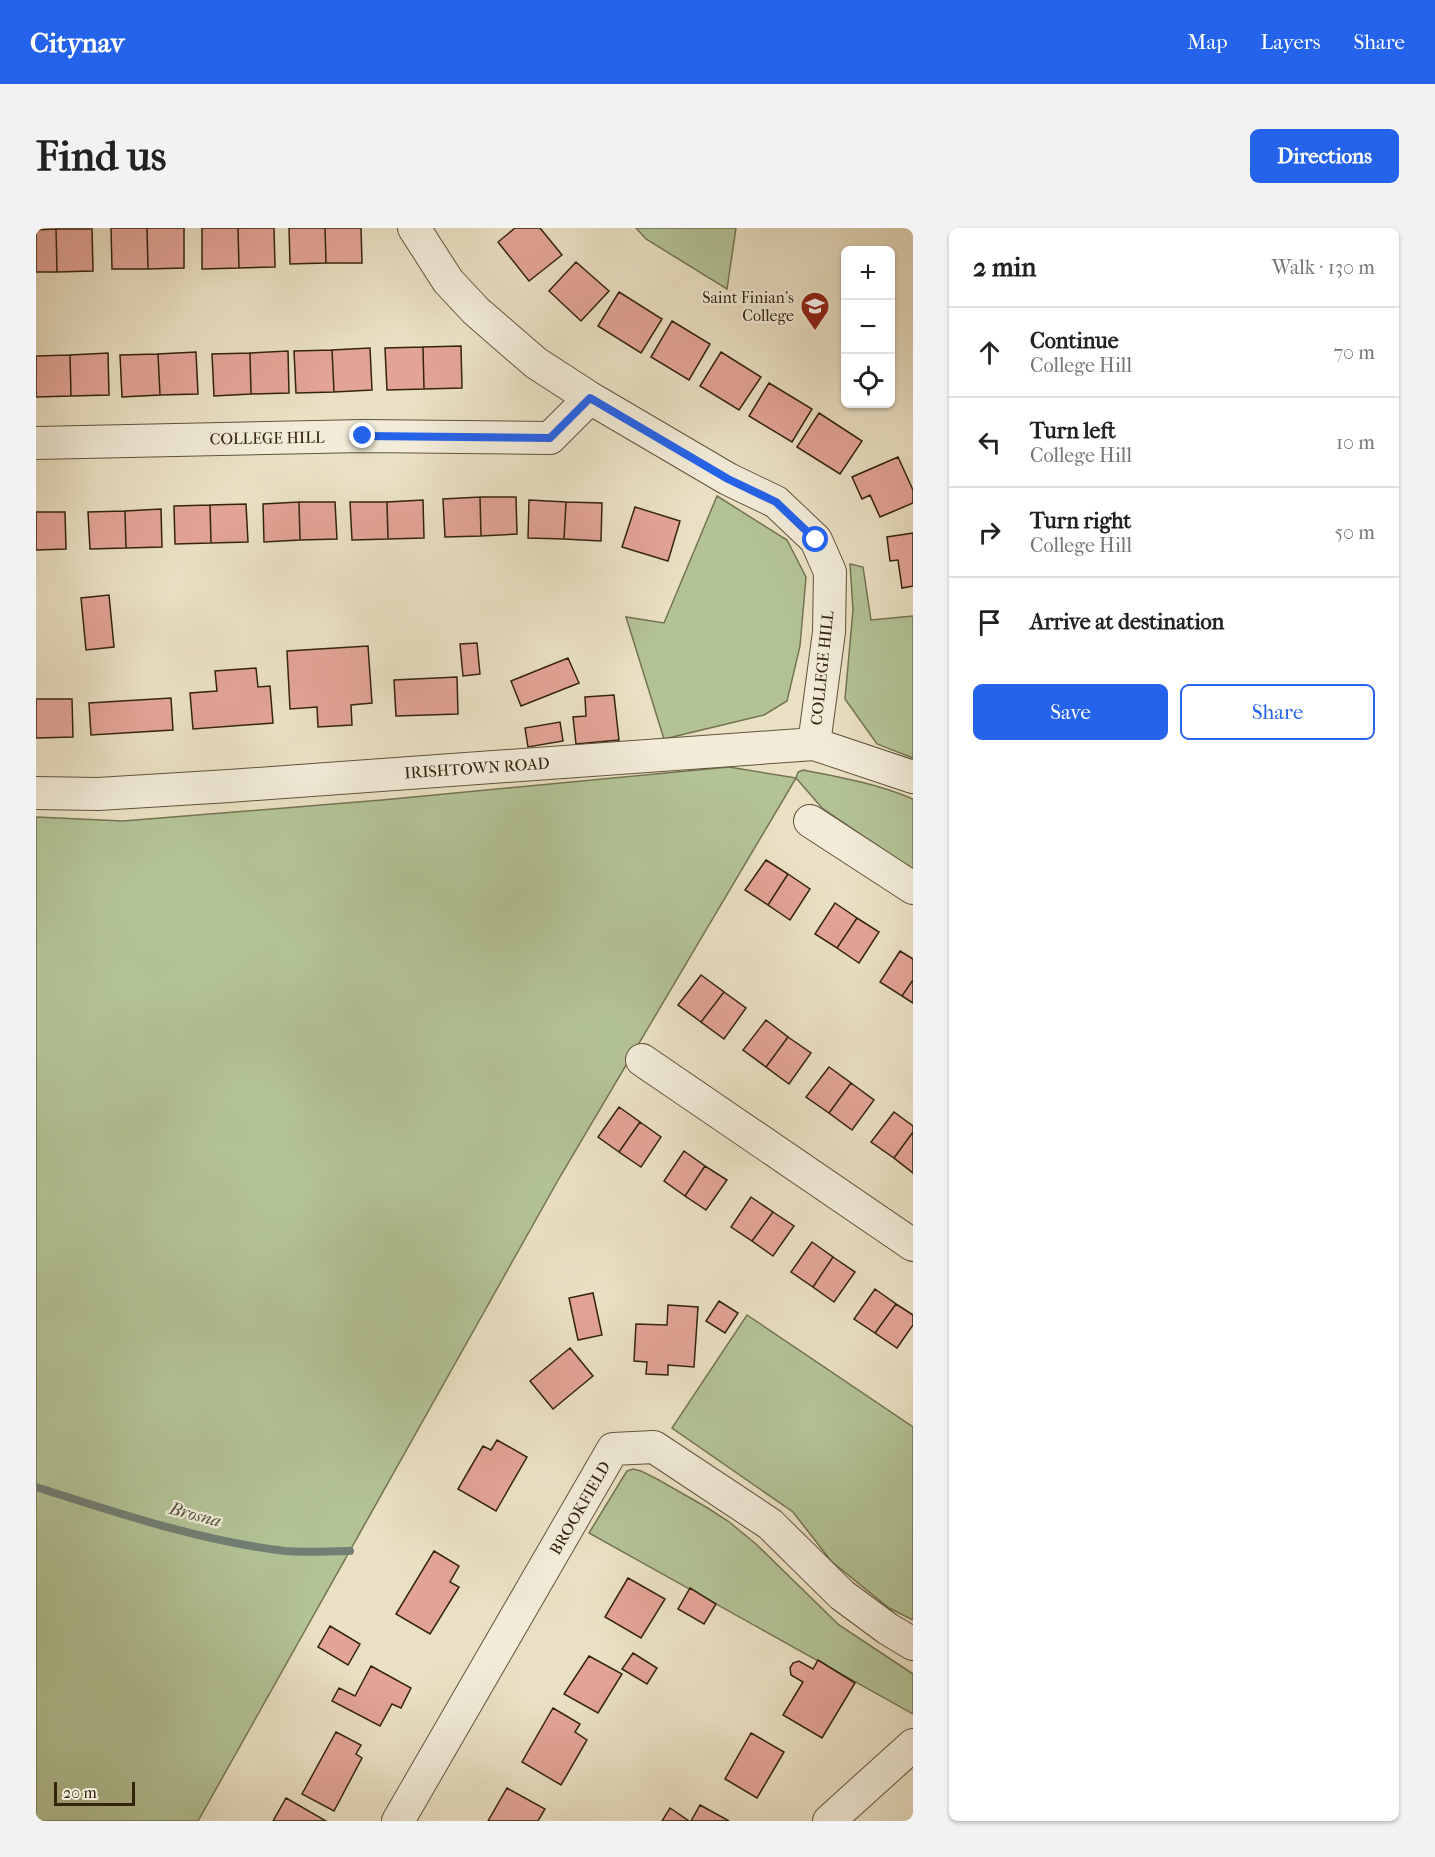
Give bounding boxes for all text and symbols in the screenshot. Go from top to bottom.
text: Citynav [30,26,124,59]
text: Map [1187,30,1228,54]
text: Layers [1261,30,1320,54]
text: Share [1353,30,1405,54]
button: Directions [1250,129,1399,183]
text: Find us [36,132,166,181]
map controls [841,246,895,408]
button: + [841,246,895,300]
text: 2 min [973,252,1036,283]
text: Walk · 130 m [1272,256,1375,279]
place label: Saint Finian's College [702,288,794,325]
school or university icon: Saint Finian's College [799,290,831,332]
button: − [841,300,895,354]
text: Continue [1030,328,1119,354]
icon: ahead [973,336,1006,369]
text: 70 m [1333,341,1375,364]
button: locate [841,354,895,408]
text: College Hill [1030,354,1132,377]
text: Turn left [1030,418,1116,444]
route end [349,422,375,448]
icon: left [973,426,1006,459]
street label: COLLEGE HILL [209,427,325,449]
text: 10 m [1336,431,1375,454]
text: College Hill [1030,444,1132,467]
text: Turn right [1030,508,1131,534]
icon: right [973,516,1006,549]
text: 50 m [1334,521,1375,544]
route start [802,526,828,552]
text: College Hill [1030,534,1132,557]
icon: arrive [973,606,1006,639]
street label: COLLEGE HILL [807,609,837,726]
text: Arrive at destination [1030,609,1224,635]
button: Save [973,684,1168,740]
button: Share [1180,684,1375,740]
street label: IRISHTOWN ROAD [404,753,550,783]
street label: BROOKFIELD [546,1458,614,1558]
water label: Brosna [166,1498,223,1532]
scale bar [54,1779,135,1806]
text: 20 m [63,1783,97,1802]

